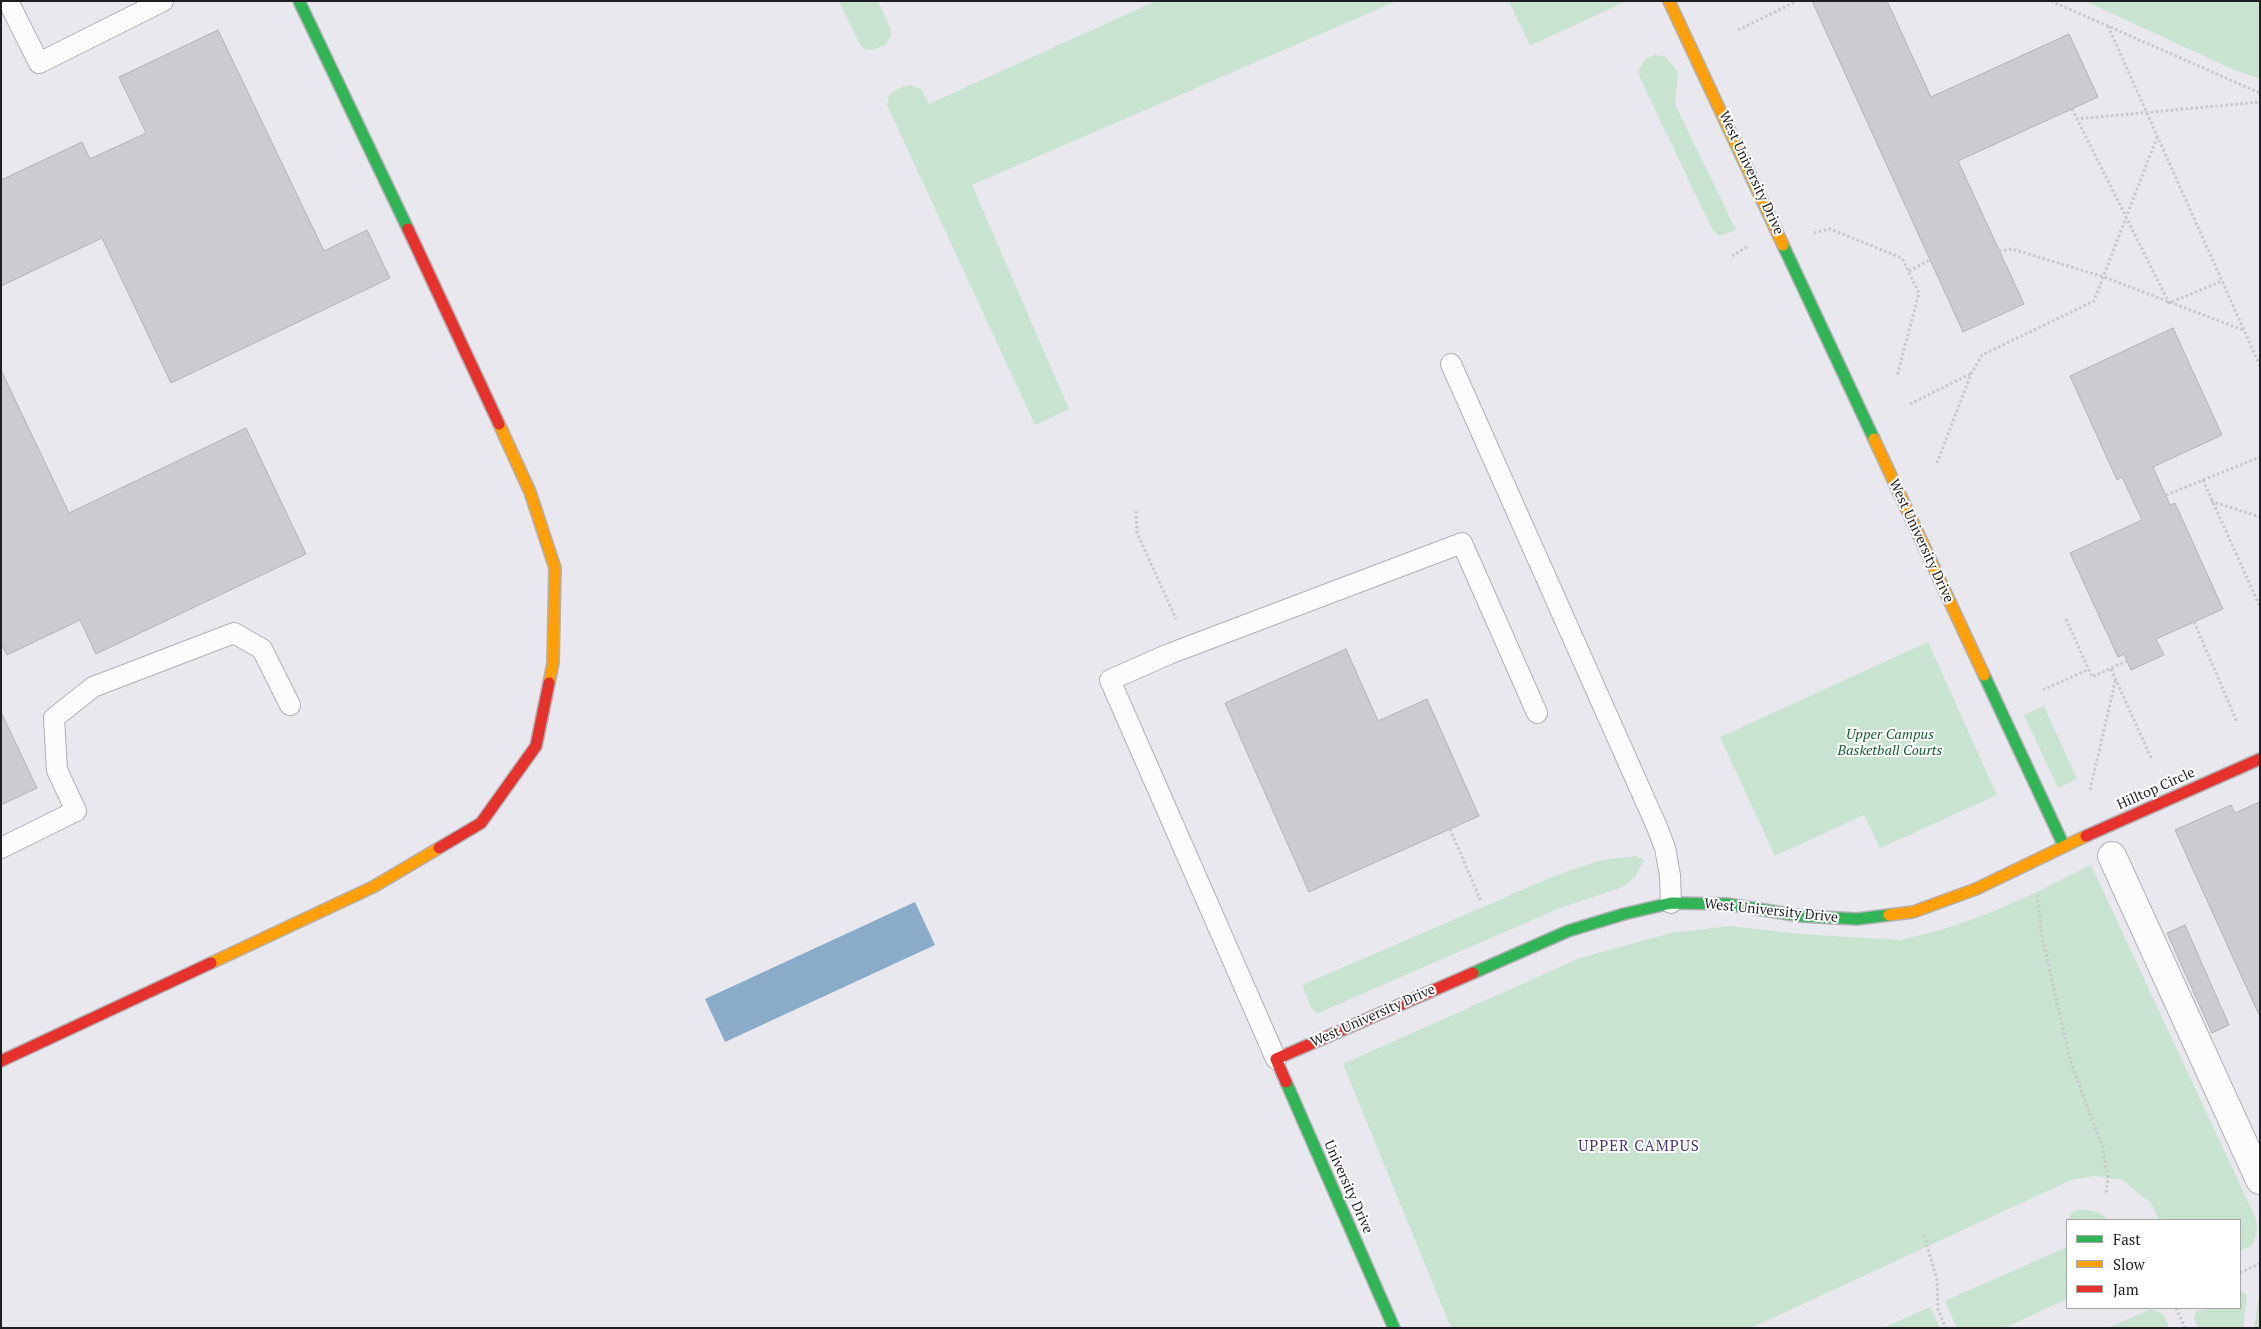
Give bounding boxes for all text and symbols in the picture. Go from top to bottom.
street label: West University Drive [1715,109,1787,237]
street label: West University Drive [1885,477,1957,605]
park label: Upper Campus Basketball Courts [1838,727,1942,760]
street label: Hilltop Circle [2114,764,2198,814]
street label: West University Drive [1703,896,1839,926]
street label: West University Drive [1308,981,1438,1051]
street label: University Drive [1320,1138,1376,1236]
district label: UPPER CAMPUS [1577,1138,1701,1156]
legend [2066,1219,2241,1309]
text: Fast [2113,1229,2141,1249]
text: Slow [2113,1254,2145,1274]
text: Jam [2113,1279,2139,1299]

